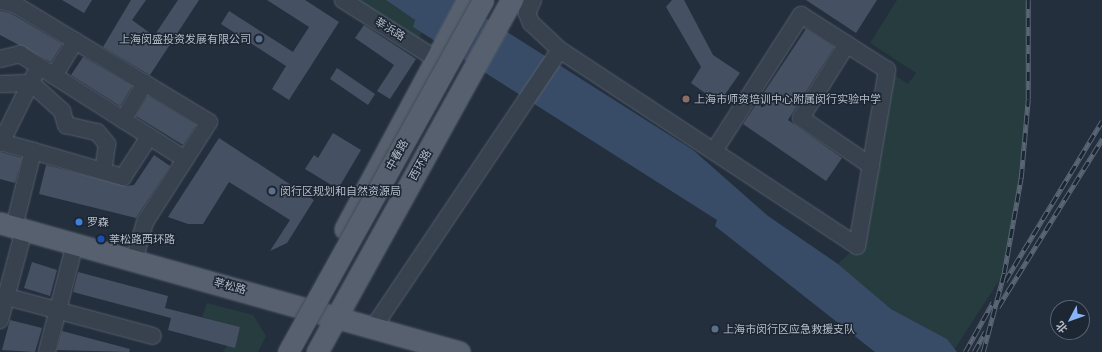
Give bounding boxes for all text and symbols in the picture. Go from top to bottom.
street label: 莘浜路 [373,15,407,43]
place label: 上海闵盛投资发展有限公司 [119,32,251,46]
marker: 上海闵盛投资发展有限公司 [254,34,264,44]
place label: 上海市师资培训中心附属闵行实验中学 [694,92,881,106]
marker: 上海市师资培训中心附属闵行实验中学 [681,94,691,104]
street label: 中春路 [383,137,411,173]
street label: 西环路 [406,147,434,183]
place label: 闵行区规划和自然资源局 [280,184,401,198]
marker: 闵行区规划和自然资源局 [267,186,277,196]
place label: 罗森 [87,215,109,229]
marker: 罗森 [74,217,84,227]
place label: 莘松路西环路 [109,232,175,246]
marker: 莘松路西环路 [96,234,106,244]
street label: 莘松路 [212,275,248,297]
north arrow [1050,300,1090,340]
text: 北 [1052,318,1071,337]
place label: 上海市闵行区应急救援支队 [723,322,855,336]
marker: 上海市闵行区应急救援支队 [710,324,720,334]

